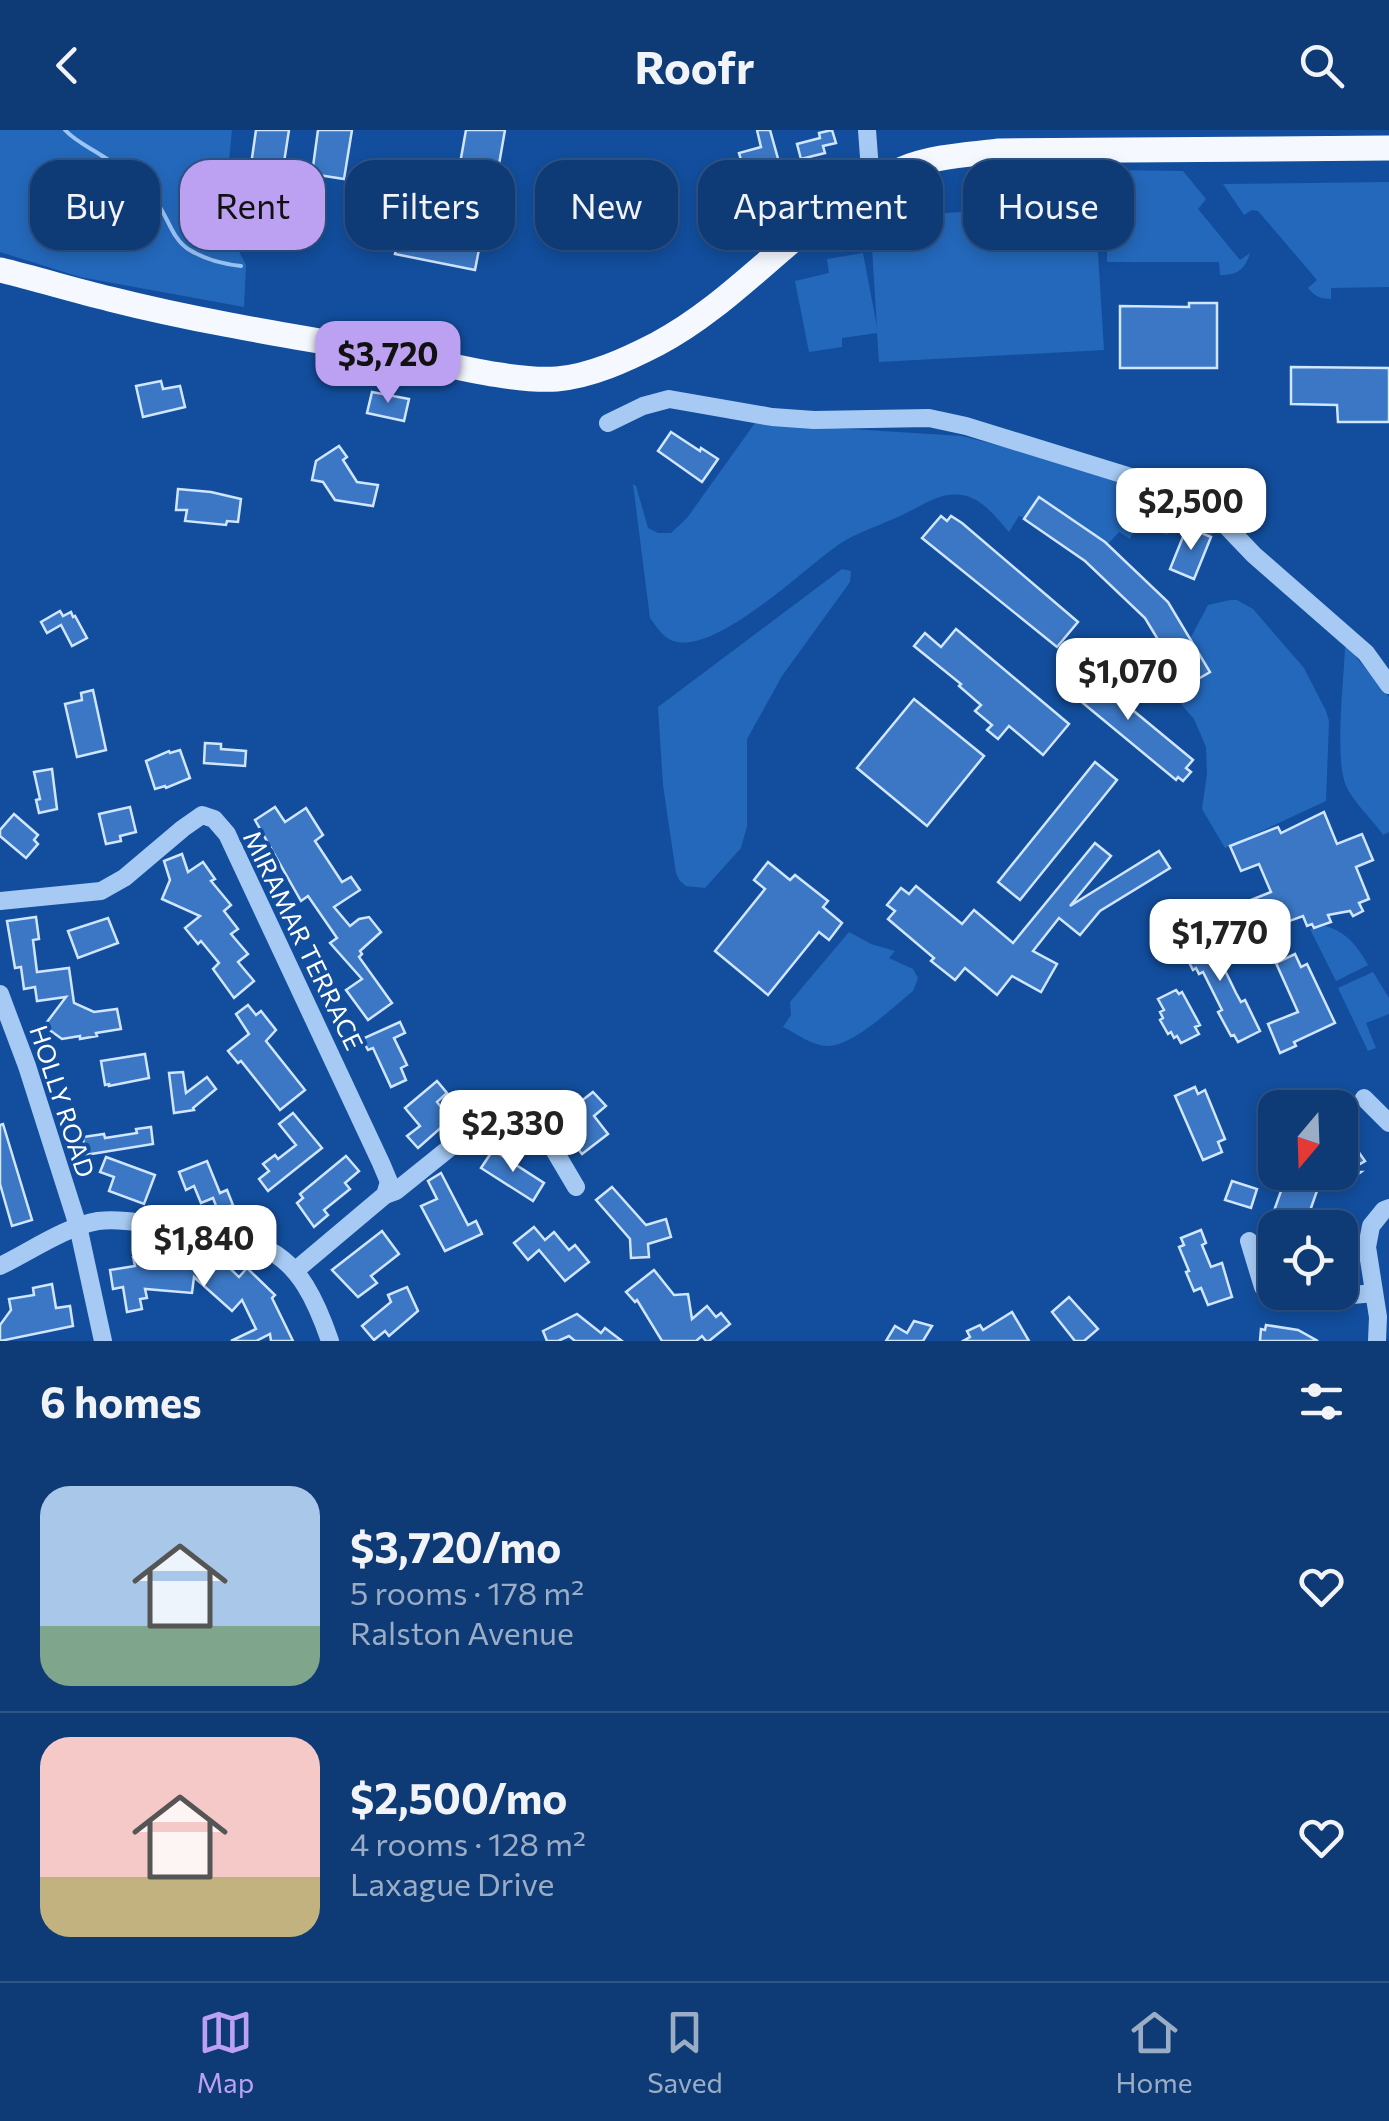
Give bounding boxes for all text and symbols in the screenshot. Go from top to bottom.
icon: back [40,38,95,93]
text: Roofr [634,38,755,93]
icon: search [1294,38,1349,93]
chip: Buy [30,160,160,250]
chip: Rent [180,160,325,250]
chip: Filters [345,160,515,250]
chip: New [535,160,678,250]
chip: Apartment [698,160,943,250]
chip: House [963,160,1134,250]
pin: $3,720 [307,321,469,406]
text: $3,720 [337,333,439,373]
pin: $2,500 [1110,468,1272,553]
text: $2,500 [1138,480,1244,520]
pin: $1,070 [1047,638,1209,723]
text: $1,070 [1078,650,1178,690]
street label: MIRAMAR TERRACE [238,825,370,1055]
pin: $1,770 [1139,899,1301,984]
text: $1,770 [1172,911,1268,951]
street label: HOLLY ROAD [24,1021,102,1181]
pin: $2,330 [432,1090,594,1175]
north arrow [1258,1090,1358,1190]
map controls [1258,1090,1358,1310]
text: $2,330 [462,1102,564,1142]
pin: $1,840 [123,1205,285,1290]
button: locate [1258,1210,1358,1310]
text: $1,840 [153,1217,255,1257]
icon: filters [1294,1374,1349,1429]
text: 6 homes [40,1375,202,1427]
text: $3,720/mo [350,1520,561,1572]
icon: home [120,1526,240,1646]
icon: heart [1294,1559,1349,1614]
text: 5 rooms · 178 m² [350,1572,584,1612]
text: Ralston Avenue [350,1612,574,1652]
text: $2,500/mo [350,1771,567,1823]
icon: home [120,1777,240,1897]
icon: heart [1294,1810,1349,1865]
text: 4 rooms · 128 m² [350,1823,586,1863]
text: Laxague Drive [350,1863,554,1903]
tab: Map [196,2005,254,2099]
tab: Saved [647,2005,723,2099]
tab: Home [1116,2005,1193,2099]

